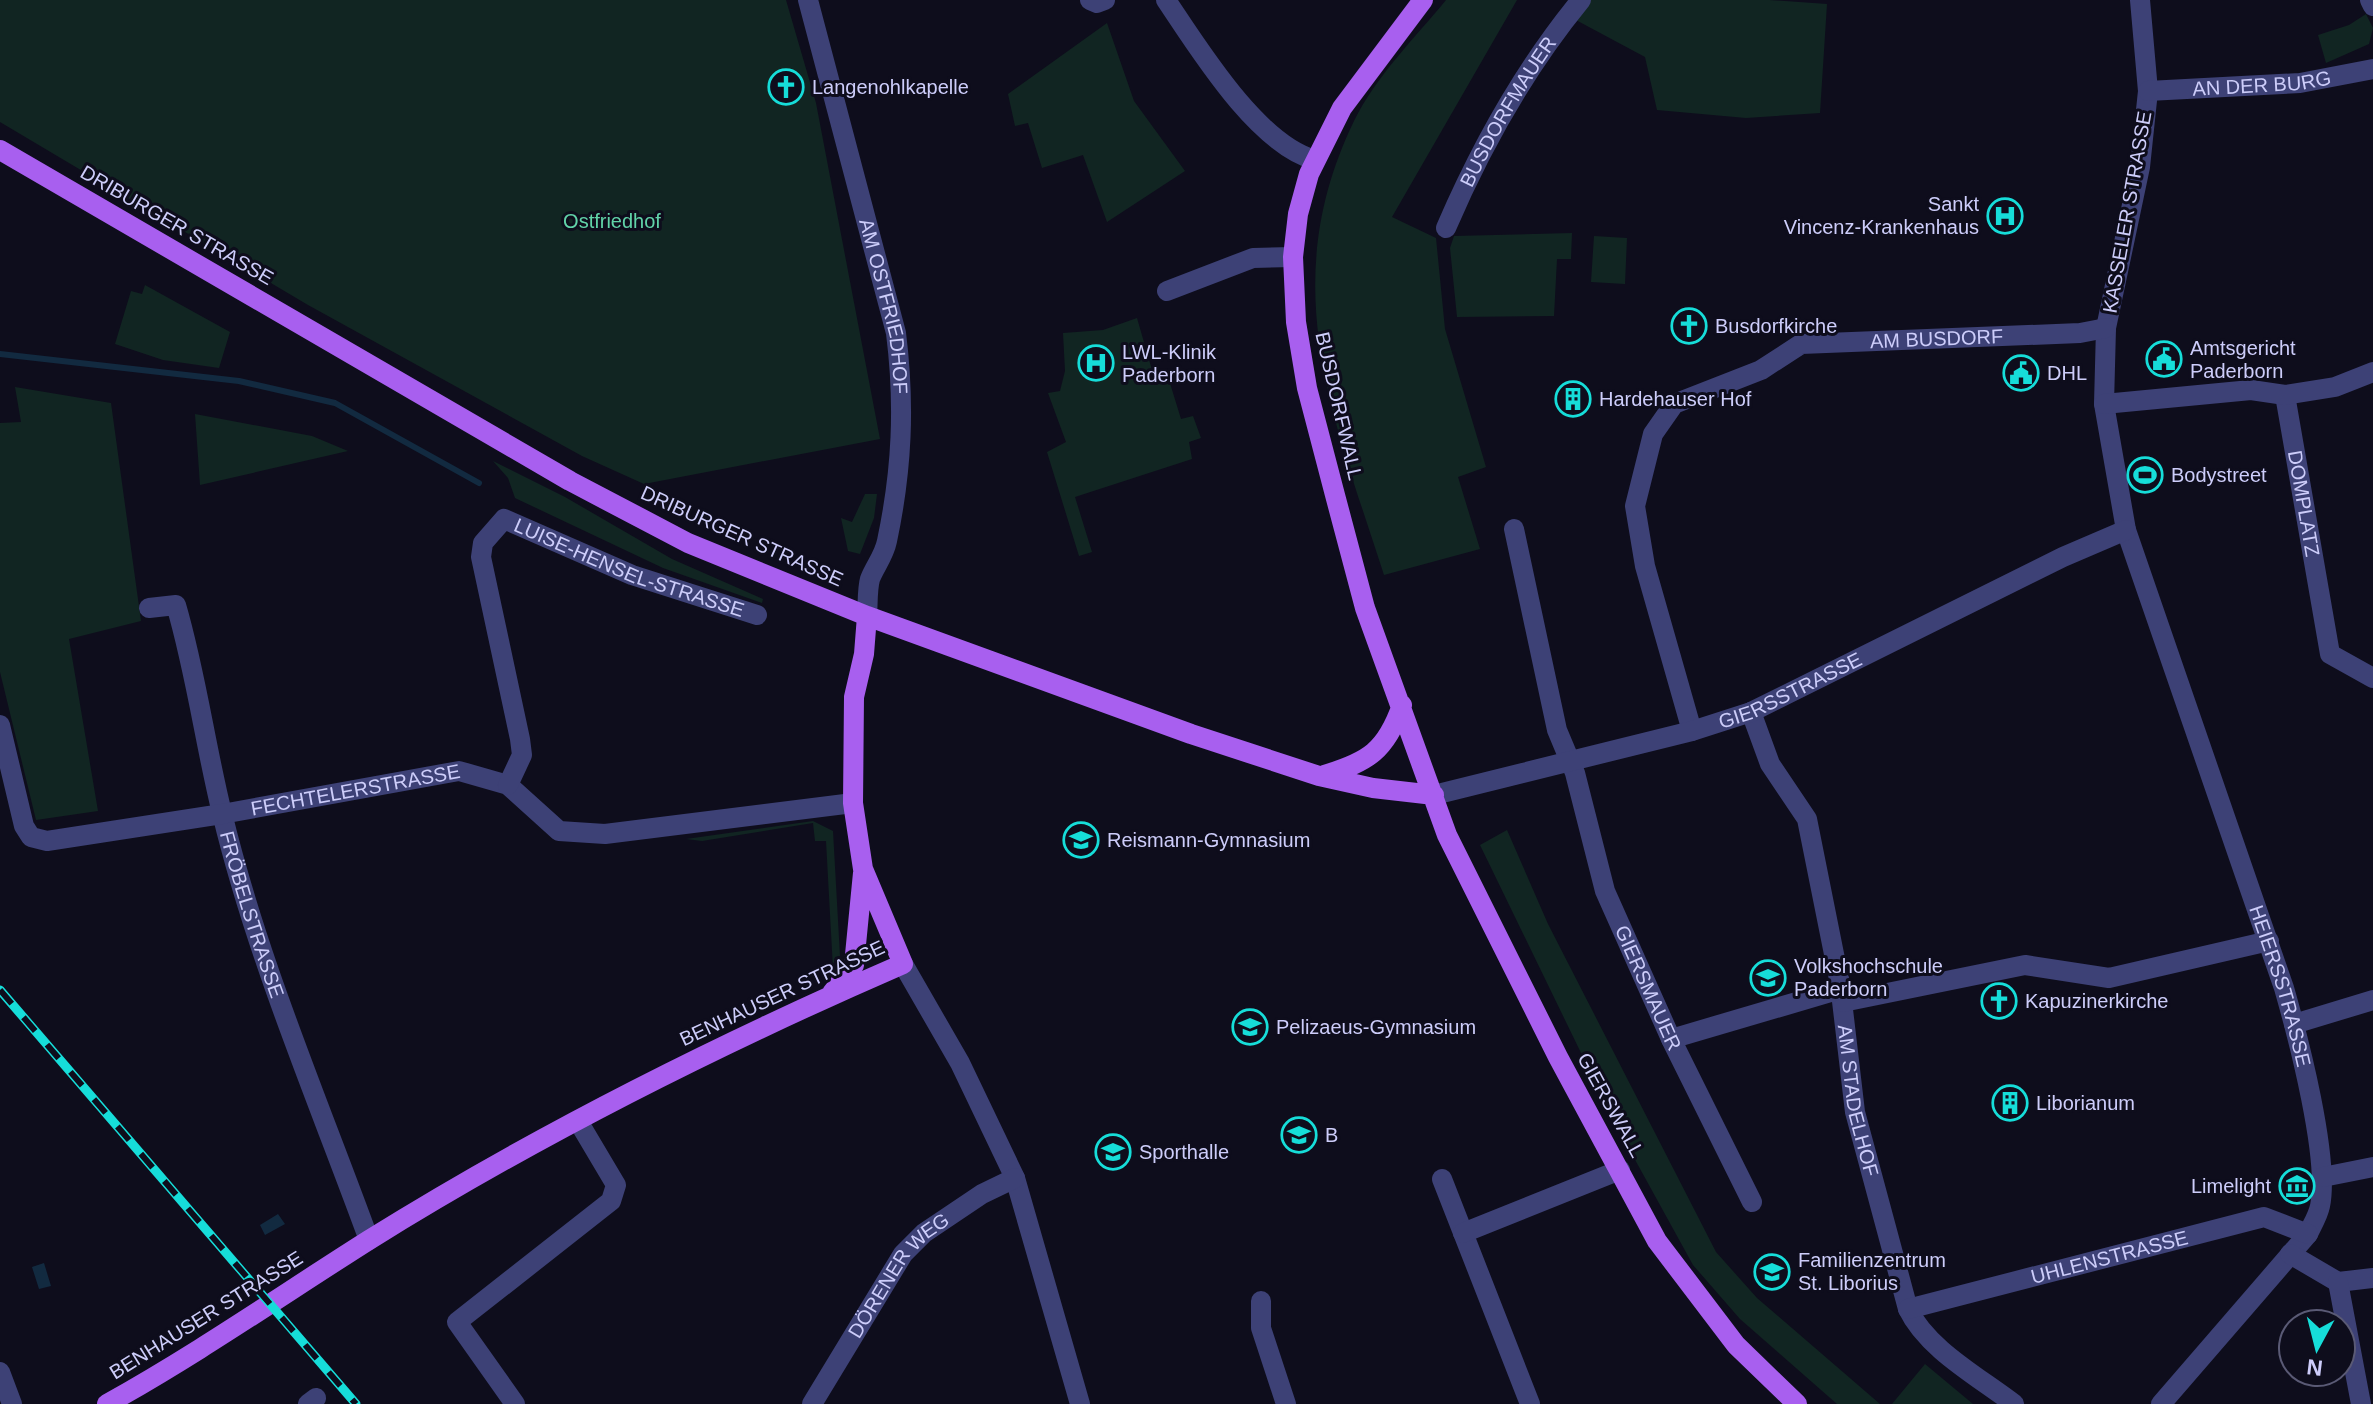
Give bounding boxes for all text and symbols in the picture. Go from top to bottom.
street label: BUSDORFMAUER [1456,32,1560,190]
street label: AN DER BURG [2192,66,2333,100]
church icon: Langenohlkapelle [767,68,805,106]
place label: Langenohlkapelle [812,76,969,98]
street label: KASSELER STRASSE [2098,109,2156,315]
street label: DRIBURGER STRASSE [77,161,277,289]
place label: Sankt Vincenz-Krankenhaus [1784,193,1979,238]
hospital icon: Sankt Vincenz-Krankenhaus [1986,197,2024,235]
park label: Ostfriedhof [563,210,661,232]
street label: AM OSTFRIEDHOF [855,216,912,394]
church icon: Busdorfkirche [1670,307,1708,345]
place label: Busdorfkirche [1715,315,1837,337]
street label: AM BUSDORF [1869,325,2004,352]
street label: BUSDORFWALL [1311,330,1367,482]
place label: Amtsgericht Paderborn [2190,337,2296,382]
public building icon: Amtsgericht Paderborn [2145,340,2183,378]
place label: LWL-Klinik Paderborn [1122,341,1217,386]
hospital icon: LWL-Klinik Paderborn [1077,344,1115,382]
public building icon: DHL [2002,354,2040,392]
place label: DHL [2047,362,2087,384]
building icon: Hardehauser Hof [1554,380,1592,418]
place label: Hardehauser Hof [1599,388,1752,410]
street label: DOMPLATZ [2284,449,2324,558]
sports icon: Bodystreet [2126,456,2164,494]
place label: Bodystreet [2171,464,2267,486]
street label: DRIBURGER STRASSE [638,481,846,591]
street label: LUISE-HENSEL-STRASSE [511,514,747,621]
street label: GIERSSTRASSE [1716,648,1865,733]
street label: FECHTELERSTRASSE [249,760,462,820]
school or university icon: Reismann-Gymnasium [1062,821,1100,859]
street label: FRÖBELSTRASSE [216,829,288,1001]
place label: Reismann-Gymnasium [1107,829,1310,851]
street label: HEIERSSTRASSE [2245,902,2315,1069]
street label: GIERSMAUER [1611,922,1686,1054]
street label: BENHAUSER STRASSE [676,936,888,1050]
place label: Volkshochschule Paderborn [1794,955,1943,1000]
school or university icon: Volkshochschule Paderborn [1749,959,1787,997]
church icon: Kapuzinerkirche [1980,982,2018,1020]
place label: Kapuzinerkirche [2025,990,2168,1012]
school or university icon: Pelizaeus-Gymnasium [1231,1008,1269,1046]
place label: Pelizaeus-Gymnasium [1276,1016,1476,1038]
street label: AM STADELHOF [1834,1023,1883,1179]
street label: GIERSWALL [1573,1049,1649,1161]
building icon: Liborianum [1991,1084,2029,1122]
place label: Liborianum [2036,1092,2135,1114]
school or university icon: B [1280,1116,1318,1154]
place label: B [1325,1124,1338,1146]
school or university icon: Sporthalle [1094,1133,1132,1171]
place label: Sporthalle [1139,1141,1229,1163]
museum icon: Limelight [2278,1167,2316,1205]
place label: Limelight [2191,1175,2271,1197]
street label: DÖRENER WEG [844,1208,953,1342]
street label: UHLENSTRASSE [2029,1226,2190,1288]
street label: BENHAUSER STRASSE [105,1246,307,1384]
place label: Familienzentrum St. Liborius [1798,1249,1946,1294]
school or university icon: Familienzentrum St. Liborius [1753,1253,1791,1291]
north arrow [2277,1308,2357,1388]
text: N [2305,1354,2324,1381]

